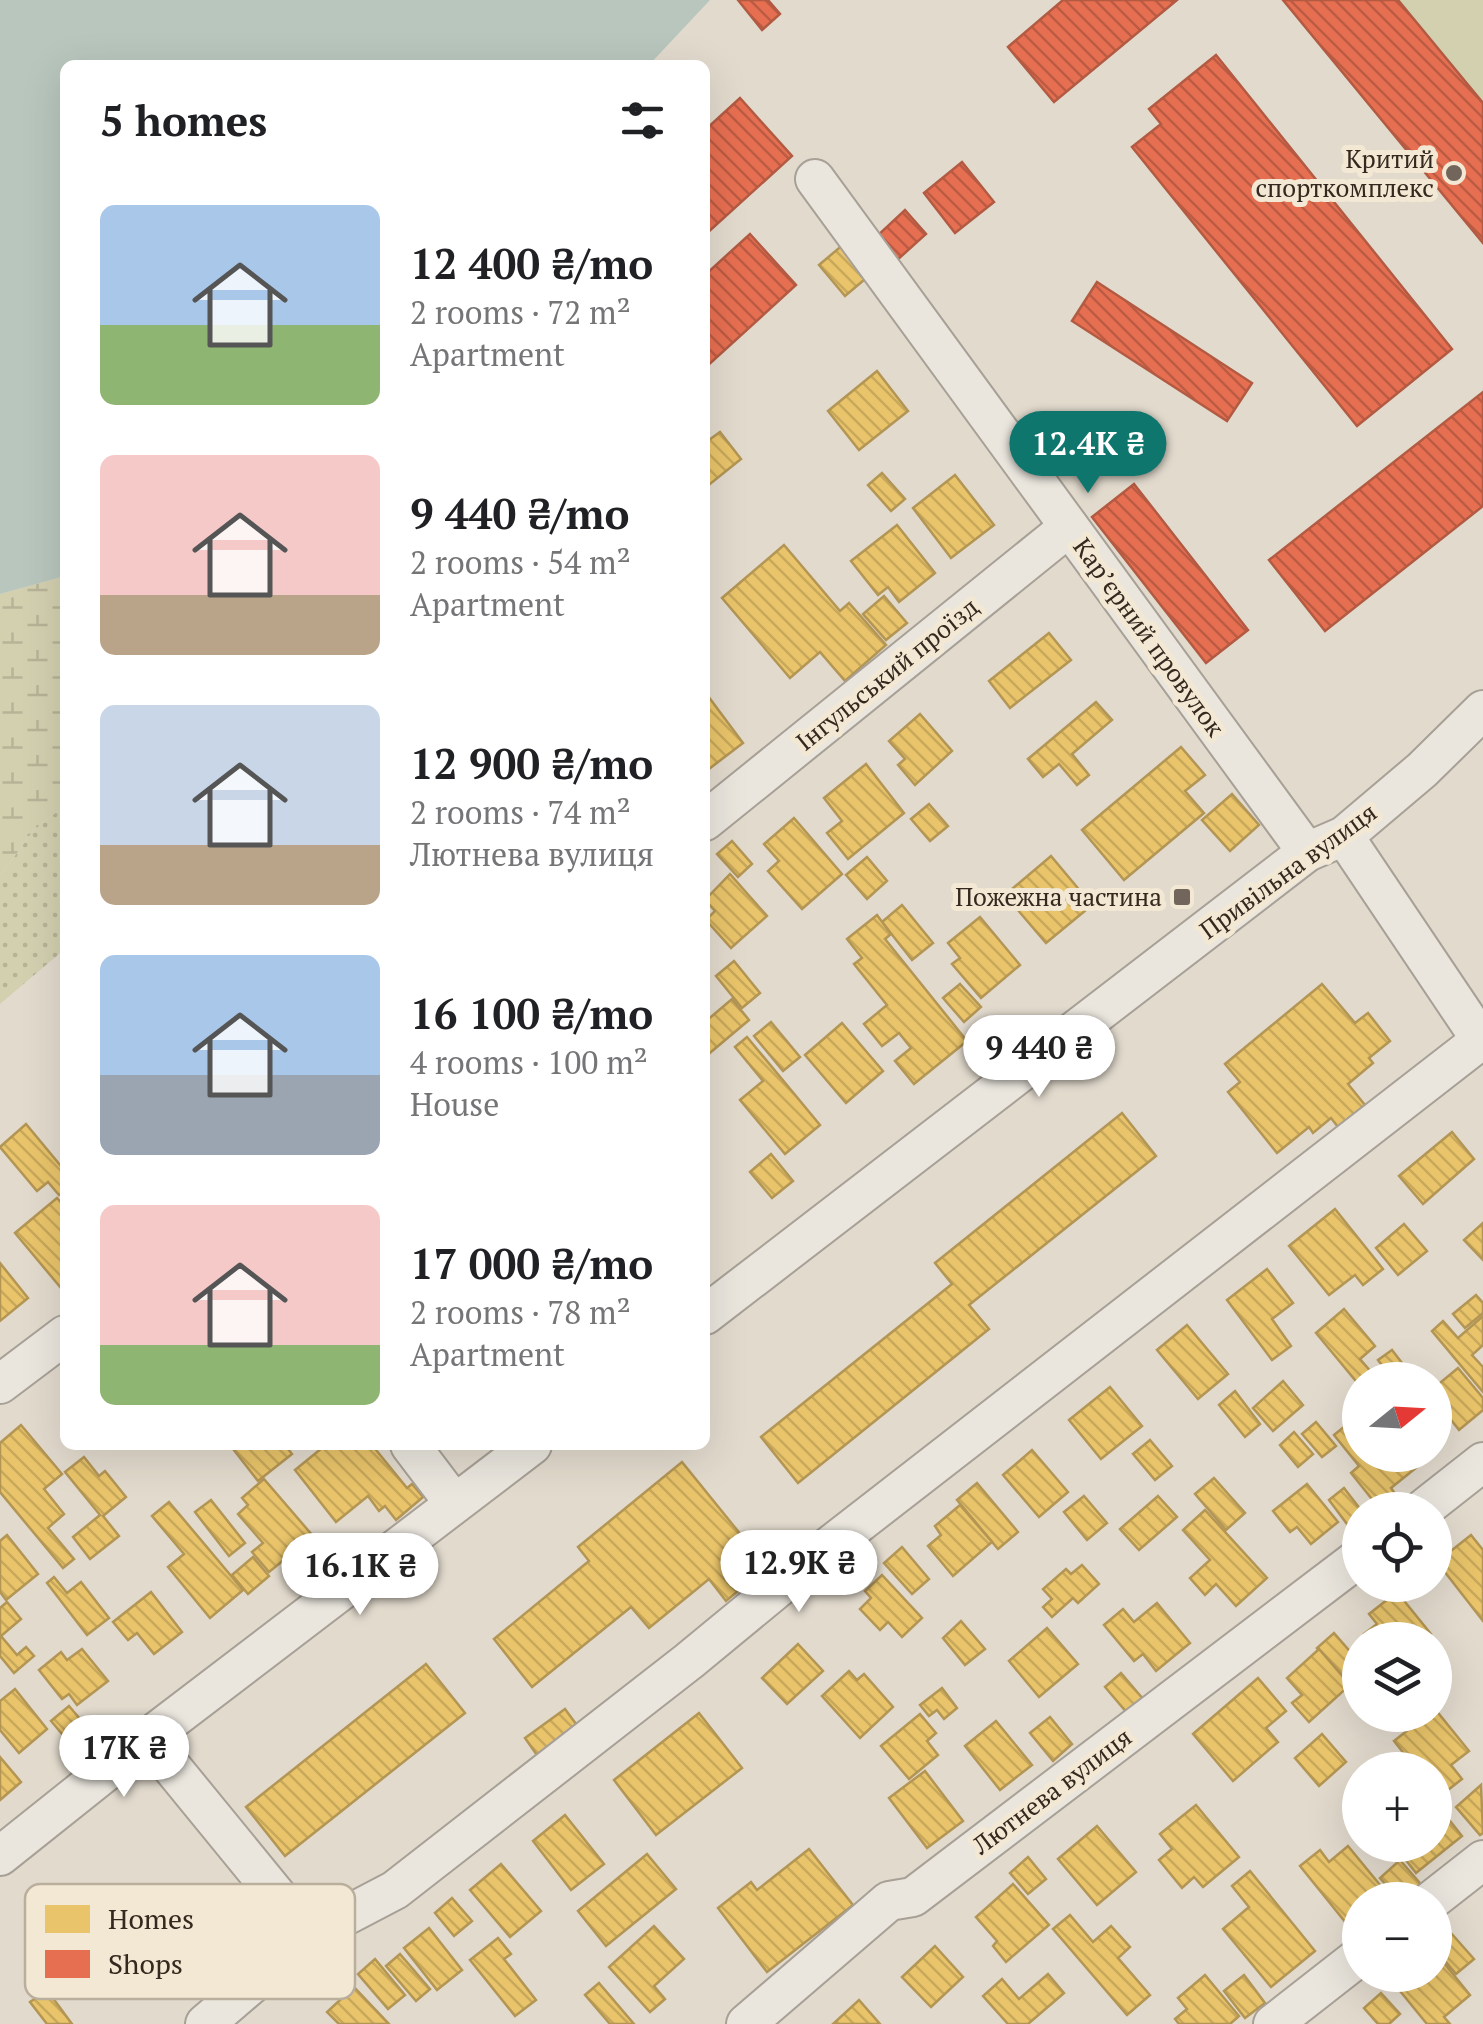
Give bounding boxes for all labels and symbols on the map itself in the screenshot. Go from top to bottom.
place label: Критий спорткомплекс [1255,142,1434,204]
marker: Критий спорткомплекс [1443,162,1465,184]
pin: 12.4K ₴ [996,411,1180,496]
street label: Карʼєрний провулок [1066,531,1233,743]
street label: Інгульський проїзд [789,590,985,757]
street label: Привільна вулиця [1193,795,1383,946]
place label: Пожежна частина [955,880,1162,913]
marker: Пожежна частина [1171,886,1193,908]
pin: 9 440 ₴ [947,1015,1131,1100]
north arrow [1342,1362,1452,1472]
pin: 12.9K ₴ [707,1530,891,1615]
pin: 16.1K ₴ [268,1533,452,1618]
pin: 17K ₴ [54,1715,194,1800]
street label: Лютнева вулиця [965,1720,1138,1862]
legend [25,1884,355,1999]
text: Homes [108,1900,194,1937]
text: Shops [108,1945,183,1982]

